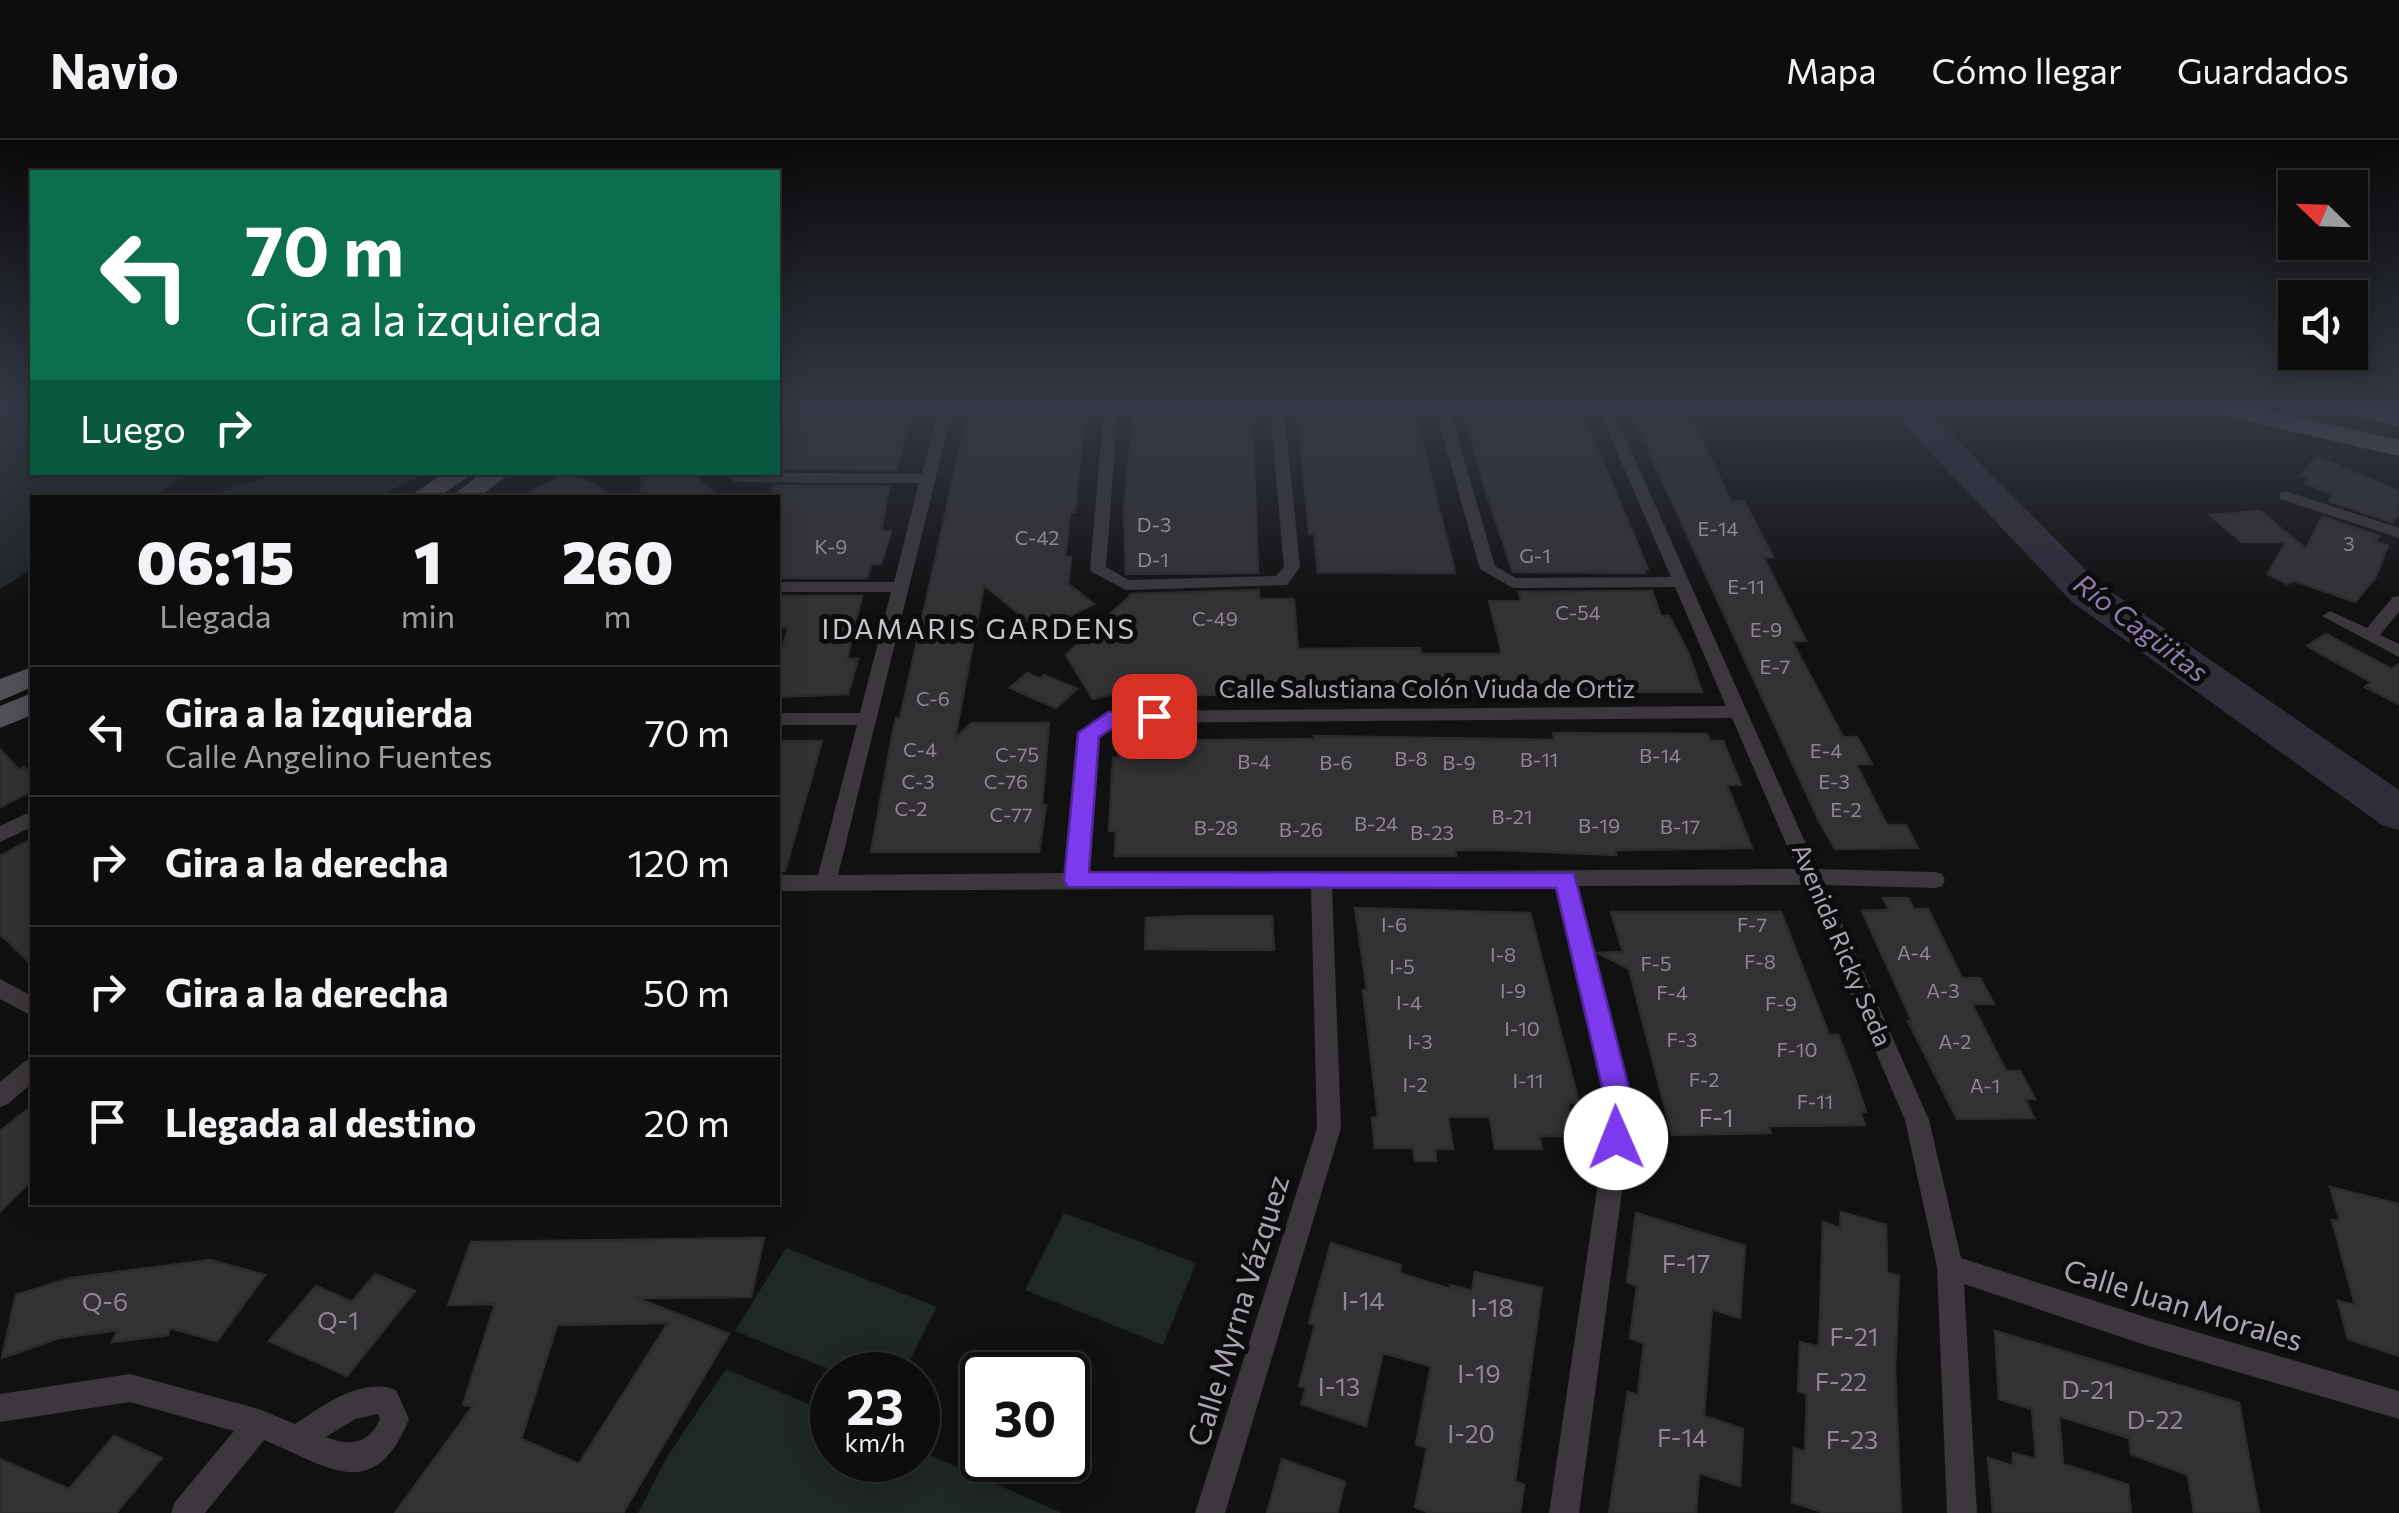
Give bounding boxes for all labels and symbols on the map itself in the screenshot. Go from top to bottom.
north arrow [2278,170,2368,260]
house number: D-3 [1137,512,1171,536]
house number: E-14 [1698,516,1738,540]
house number: C-42 [1015,525,1059,549]
house number: 3 [2343,531,2355,555]
house number: K-9 [815,534,847,558]
house number: G-1 [1519,543,1551,567]
house number: D-1 [1137,547,1169,571]
water label: Río Cagüitas [2068,566,2215,689]
house number: E-11 [1727,574,1765,598]
house number: C-54 [1555,600,1601,624]
house number: C-49 [1192,606,1238,630]
district label: IDAMARIS GARDENS [822,611,1136,645]
house number: E-9 [1750,617,1782,641]
house number: E-7 [1760,654,1790,678]
street label: Calle Salustiana Colón Viuda de Ortiz [1219,673,1635,703]
pin [1112,674,1197,759]
house number: C-6 [916,686,950,710]
house number: C-4 [903,737,937,761]
house number: E-4 [1810,738,1842,762]
house number: C-75 [995,742,1039,766]
house number: B-14 [1639,743,1681,767]
house number: B-8 [1394,746,1428,770]
house number: B-11 [1520,747,1558,771]
house number: B-4 [1237,749,1271,773]
house number: B-6 [1319,750,1353,774]
house number: B-9 [1442,750,1476,774]
house number: C-3 [901,769,935,793]
house number: C-76 [984,769,1028,793]
house number: E-3 [1818,769,1850,793]
house number: C-2 [895,796,927,820]
house number: E-2 [1830,797,1862,821]
house number: C-77 [990,802,1032,826]
house number: B-21 [1492,804,1533,828]
house number: B-24 [1354,811,1398,835]
house number: B-19 [1578,813,1620,837]
house number: B-17 [1660,814,1700,838]
house number: B-28 [1194,815,1238,839]
house number: B-26 [1279,817,1323,841]
house number: B-23 [1410,820,1454,844]
street label: Avenida Ricky Seda [1787,839,1899,1050]
house number: I-6 [1381,912,1407,936]
house number: F-7 [1737,912,1767,936]
house number: A-4 [1897,940,1931,964]
house number: I-8 [1490,942,1516,966]
house number: F-8 [1744,949,1776,973]
house number: F-5 [1640,951,1672,975]
house number: I-5 [1389,954,1415,978]
house number: I-9 [1500,978,1526,1002]
house number: A-3 [1926,978,1960,1002]
house number: F-4 [1656,980,1688,1004]
house number: I-4 [1396,990,1422,1014]
house number: F-9 [1765,991,1797,1015]
house number: I-10 [1504,1016,1540,1040]
house number: F-3 [1666,1027,1698,1051]
house number: I-3 [1407,1029,1433,1053]
house number: A-2 [1939,1029,1971,1053]
house number: F-10 [1776,1037,1818,1061]
house number: F-2 [1689,1067,1719,1091]
house number: I-11 [1512,1068,1544,1092]
house number: I-2 [1402,1072,1428,1096]
house number: A-1 [1970,1073,2000,1097]
position arrow [1564,1086,1668,1190]
house number: F-11 [1797,1089,1833,1113]
house number: F-1 [1698,1102,1734,1132]
street label: Calle Myrna Vázquez [1178,1170,1295,1450]
house number: F-17 [1662,1248,1710,1278]
street label: Calle Juan Morales [2060,1250,2308,1358]
house number: I-14 [1341,1285,1385,1315]
house number: Q-6 [82,1286,128,1316]
house number: I-18 [1470,1292,1514,1322]
house number: Q-1 [317,1305,359,1335]
house number: F-21 [1829,1321,1879,1351]
speed limit sign: 30 [960,1352,1090,1482]
house number: I-19 [1457,1358,1501,1388]
house number: F-22 [1815,1366,1867,1396]
house number: I-13 [1318,1371,1360,1401]
house number: D-21 [2061,1374,2115,1404]
house number: D-22 [2127,1404,2183,1434]
house number: I-20 [1447,1418,1495,1448]
house number: F-14 [1657,1422,1707,1452]
house number: F-23 [1826,1424,1878,1454]

